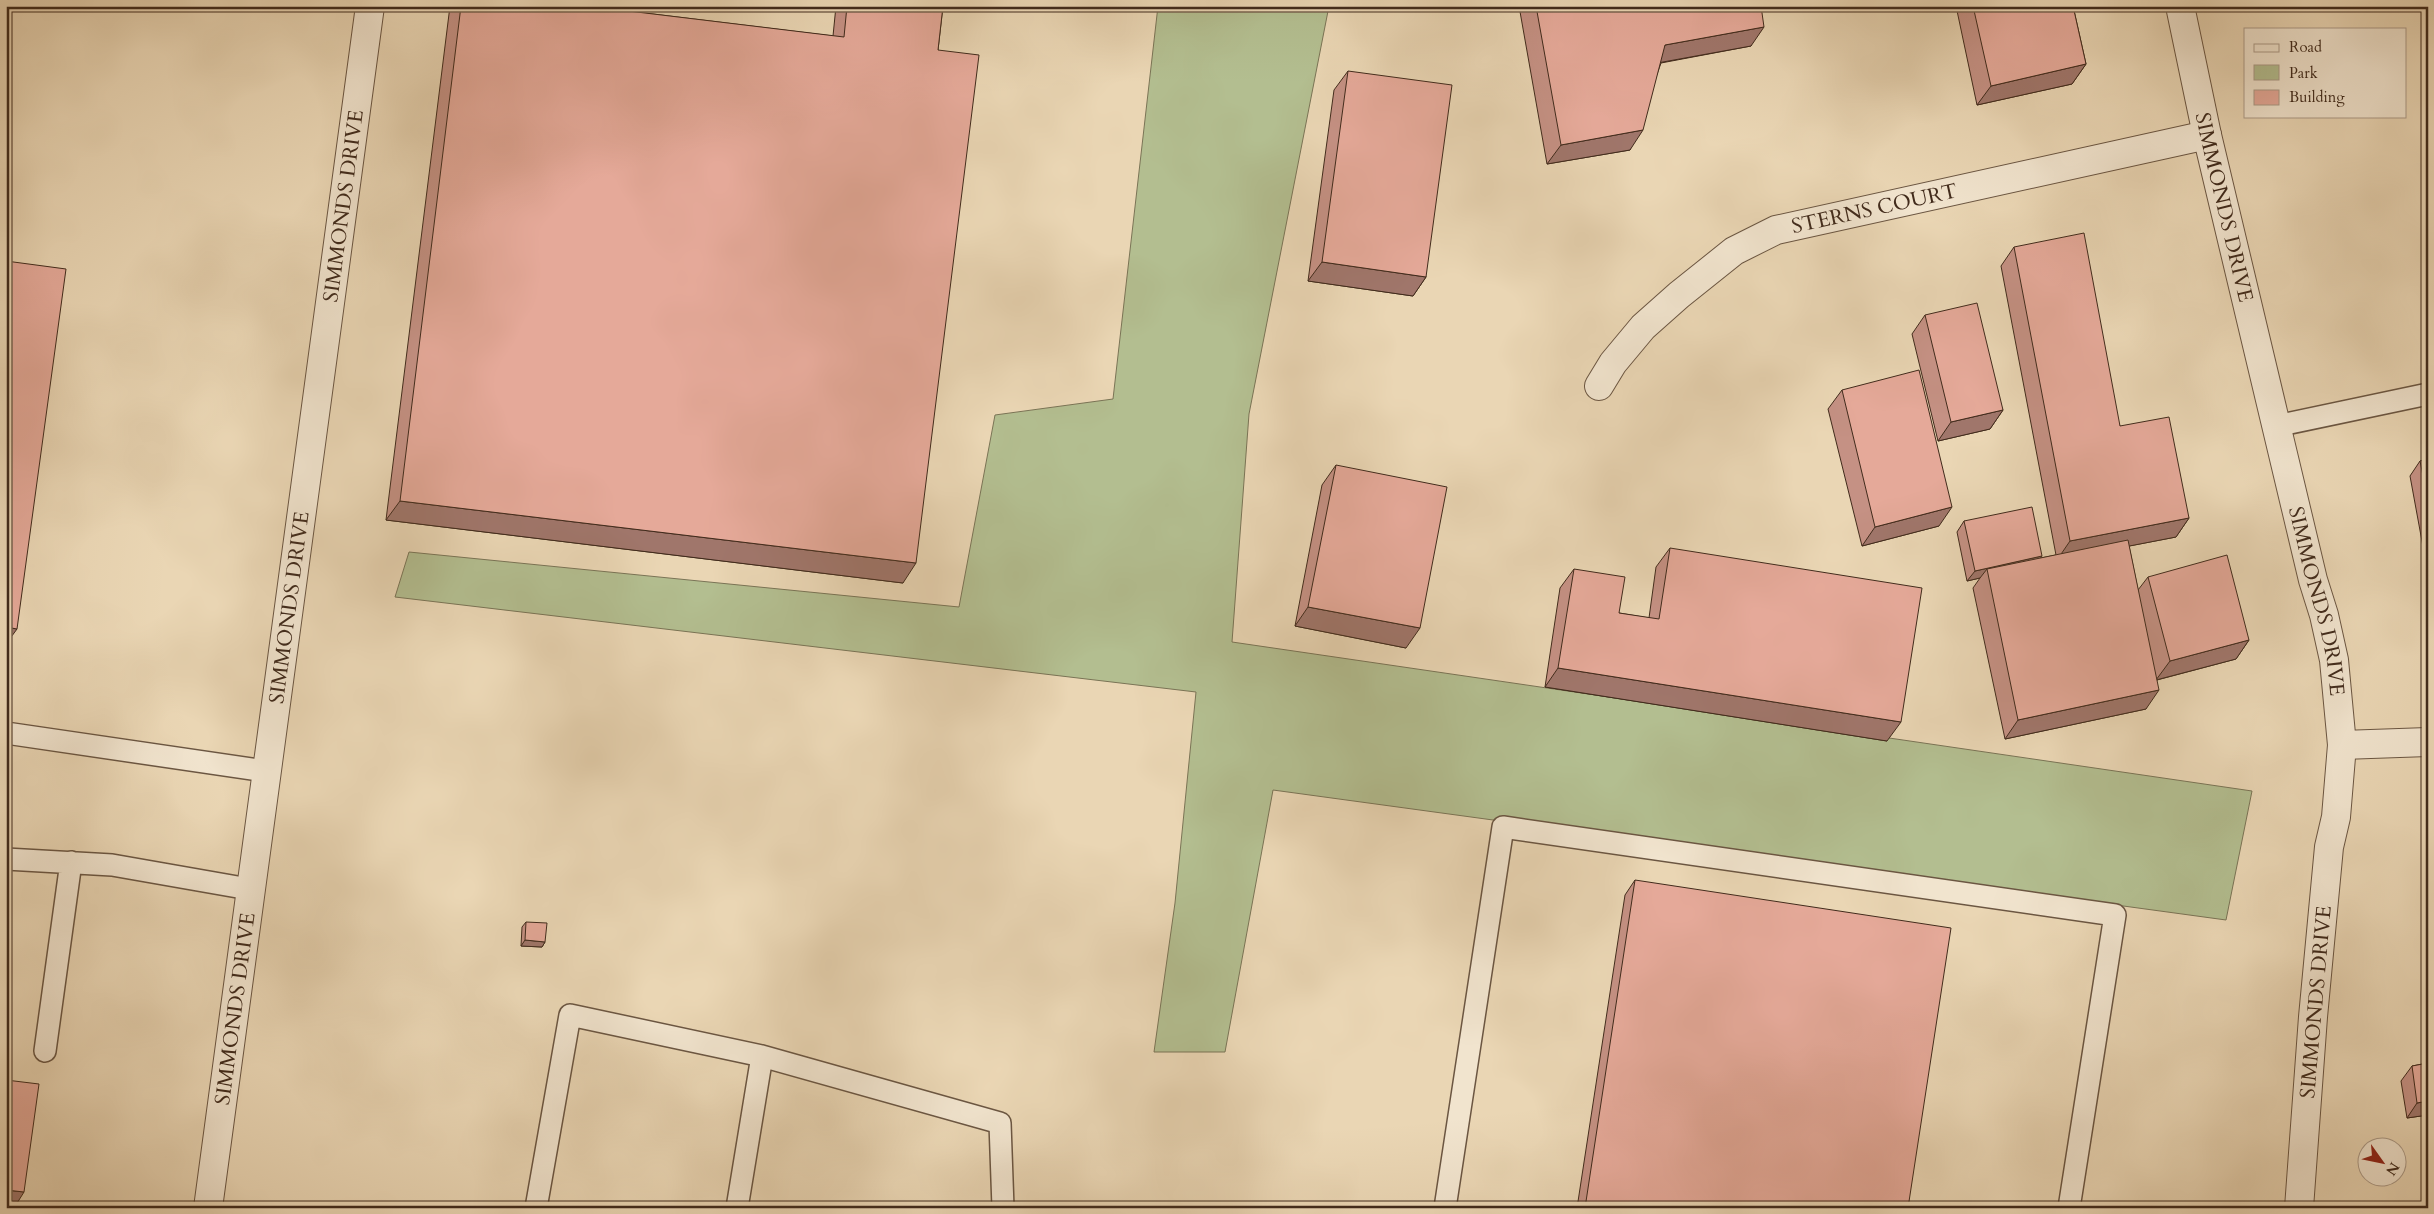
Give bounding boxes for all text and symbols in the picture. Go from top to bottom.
legend [2244,28,2406,118]
text: Road [2289,37,2322,57]
text: Park [2289,63,2318,83]
text: Building [2289,87,2345,107]
street label: SIMMONDS DRIVE [316,108,370,304]
street label: SIMMONDS DRIVE [2188,110,2261,305]
street label: STERNS COURT [1789,176,1960,241]
street label: SIMMONDS DRIVE [2281,504,2352,697]
street label: SIMMONDS DRIVE [262,509,316,705]
street label: SIMMONDS DRIVE [2293,904,2339,1100]
street label: SIMMONDS DRIVE [208,911,262,1107]
north arrow [2356,1136,2406,1186]
text: N [2381,1159,2404,1179]

